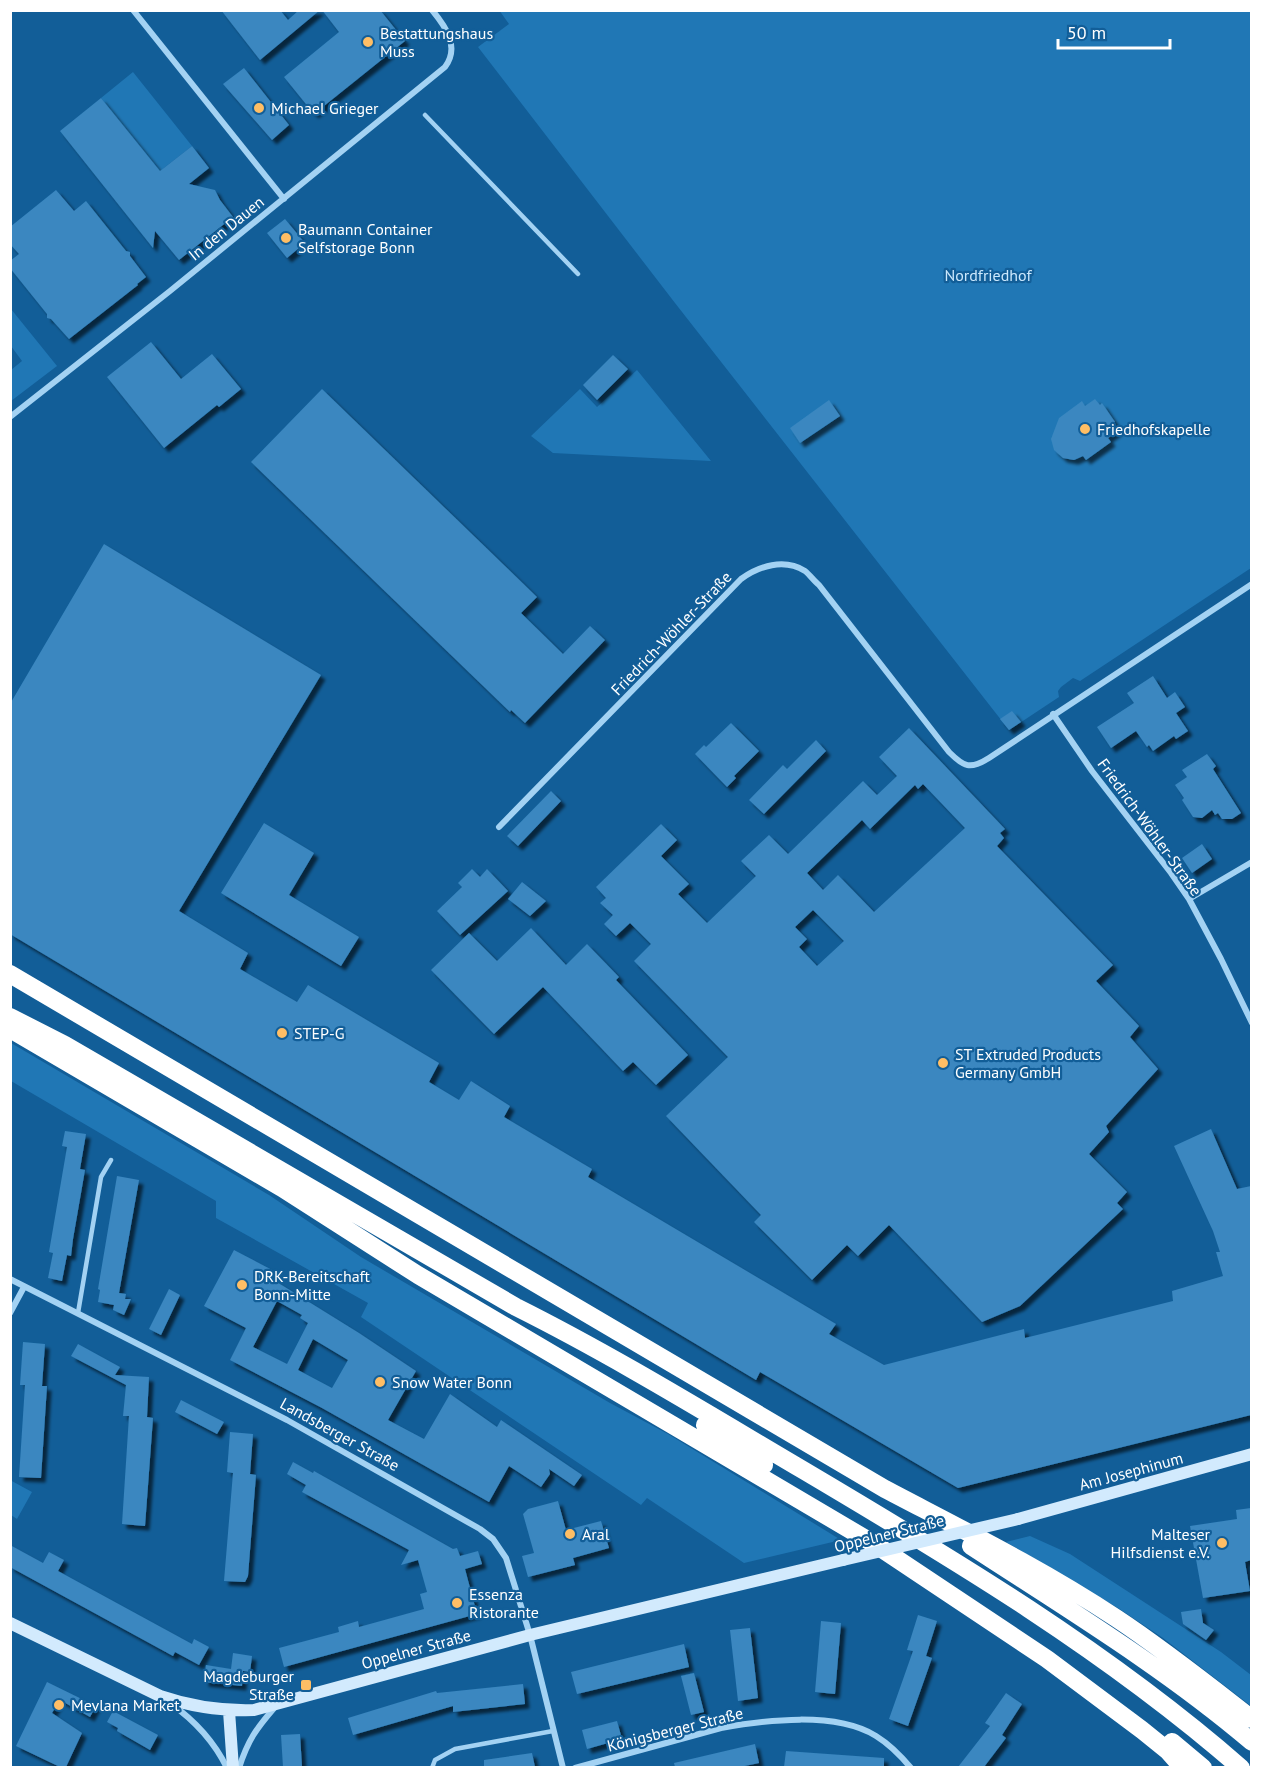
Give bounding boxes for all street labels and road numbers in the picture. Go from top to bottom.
street label: In den Dauen [184,191,268,265]
street label: Friedrich-Wöhler-Straße [606,567,736,699]
street label: Friedrich-Wöhler-Straße [1093,754,1207,900]
street label: Landsberger Straße [277,1393,403,1475]
street label: Am Josephinum [1077,1448,1185,1494]
street label: Oppelner Straße [832,1510,946,1556]
street label: Oppelner Straße [359,1625,473,1673]
street label: Königsberger Straße [605,1702,745,1756]

